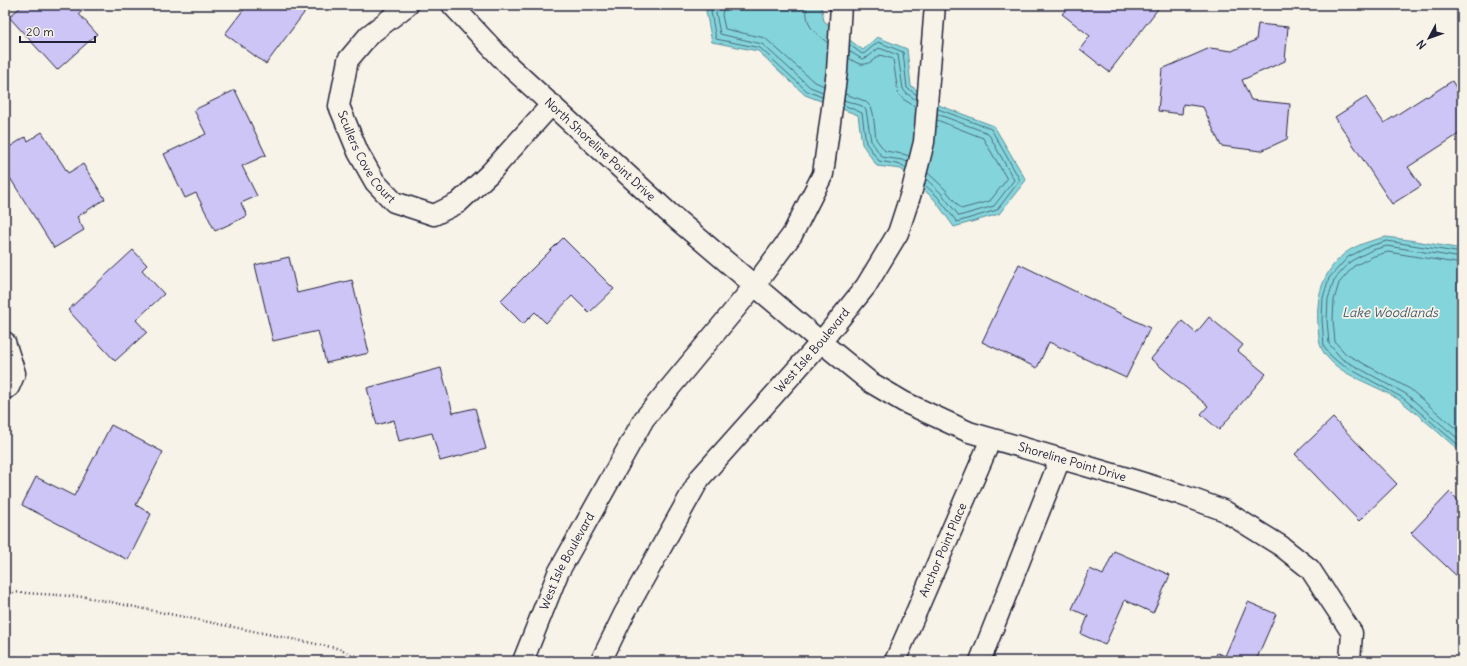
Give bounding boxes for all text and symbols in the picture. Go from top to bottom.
scale bar [20,18,95,44]
north arrow [1409,18,1449,58]
text: 20 m [26,24,54,39]
text: N [1414,37,1429,52]
street label: North Shoreline Point Drive [542,94,659,204]
street label: Scullers Cove Court [335,108,399,206]
water label: Lake Woodlands [1342,304,1439,321]
street label: West Isle Boulevard [771,305,852,396]
street label: Shoreline Point Drive [1017,439,1128,484]
street label: Anchor Point Place [916,500,970,599]
street label: West Isle Boulevard [536,510,597,612]

